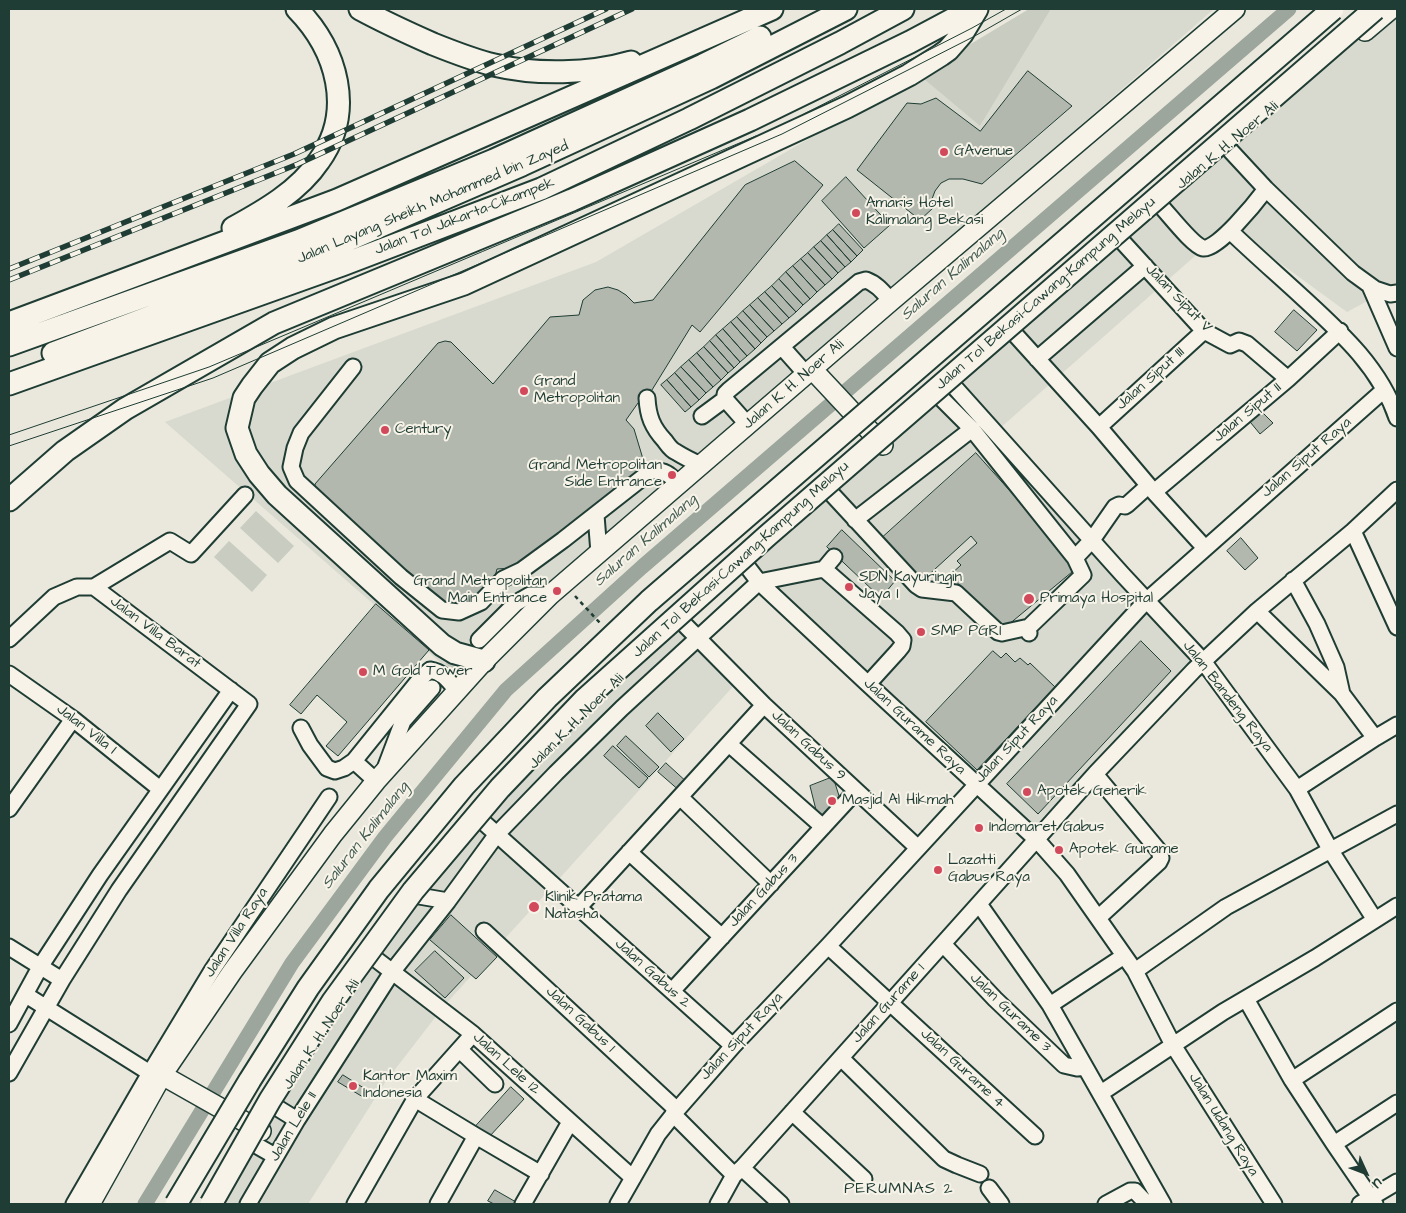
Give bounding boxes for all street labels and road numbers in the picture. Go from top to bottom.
street label: Jalan K. H. Noer Ali [1173,98,1283,194]
street label: Jalan Layang Sheikh Mohammed bin Zayed [295,137,571,269]
street label: Jalan Tol Jakarta–Cikampek [372,174,558,260]
street label: Jalan Tol Bekasi–Cawang–Kampung Melayu [932,194,1160,394]
street label: Jalan Siput V [1141,261,1215,337]
street label: Jalan K. H. Noer Ali [740,336,848,434]
street label: Jalan Siput III [1113,344,1189,414]
street label: Jalan Siput II [1210,379,1286,447]
street label: Jalan Siput Raya [1258,414,1356,502]
street label: Jalan Tol Bekasi–Cawang–Kampung Melayu [629,458,853,662]
street label: Jalan Villa Barat [106,593,204,673]
street label: Jalan Bandeng Raya [1178,638,1276,756]
street label: Jalan K. H. Noer Ali [525,670,629,774]
street label: Jalan Gurame Raya [859,675,969,779]
street label: Jalan Siput Raya [972,692,1062,788]
street label: Jalan Villa I [52,701,120,759]
street label: Jalan Gabus 9 [767,707,849,785]
street label: Jalan Gabus 3 [725,850,803,932]
street label: Jalan Villa Raya [201,885,273,981]
street label: Jalan Gabus 2 [611,935,693,1013]
street label: Jalan Gurame 1 [849,961,929,1047]
street label: Jalan Gurame 3 [965,970,1055,1056]
street label: Jalan K. H. Noer Ali [280,976,364,1094]
street label: Jalan Gabus 1 [541,983,619,1057]
street label: Jalan Siput Raya [697,989,787,1085]
street label: Jalan Gurame 4 [916,1025,1008,1113]
street label: Jalan Lele 12 [469,1029,543,1099]
street label: Jalan Udang Raya [1184,1070,1262,1180]
street label: Jalan Lele 11 [266,1089,322,1165]

